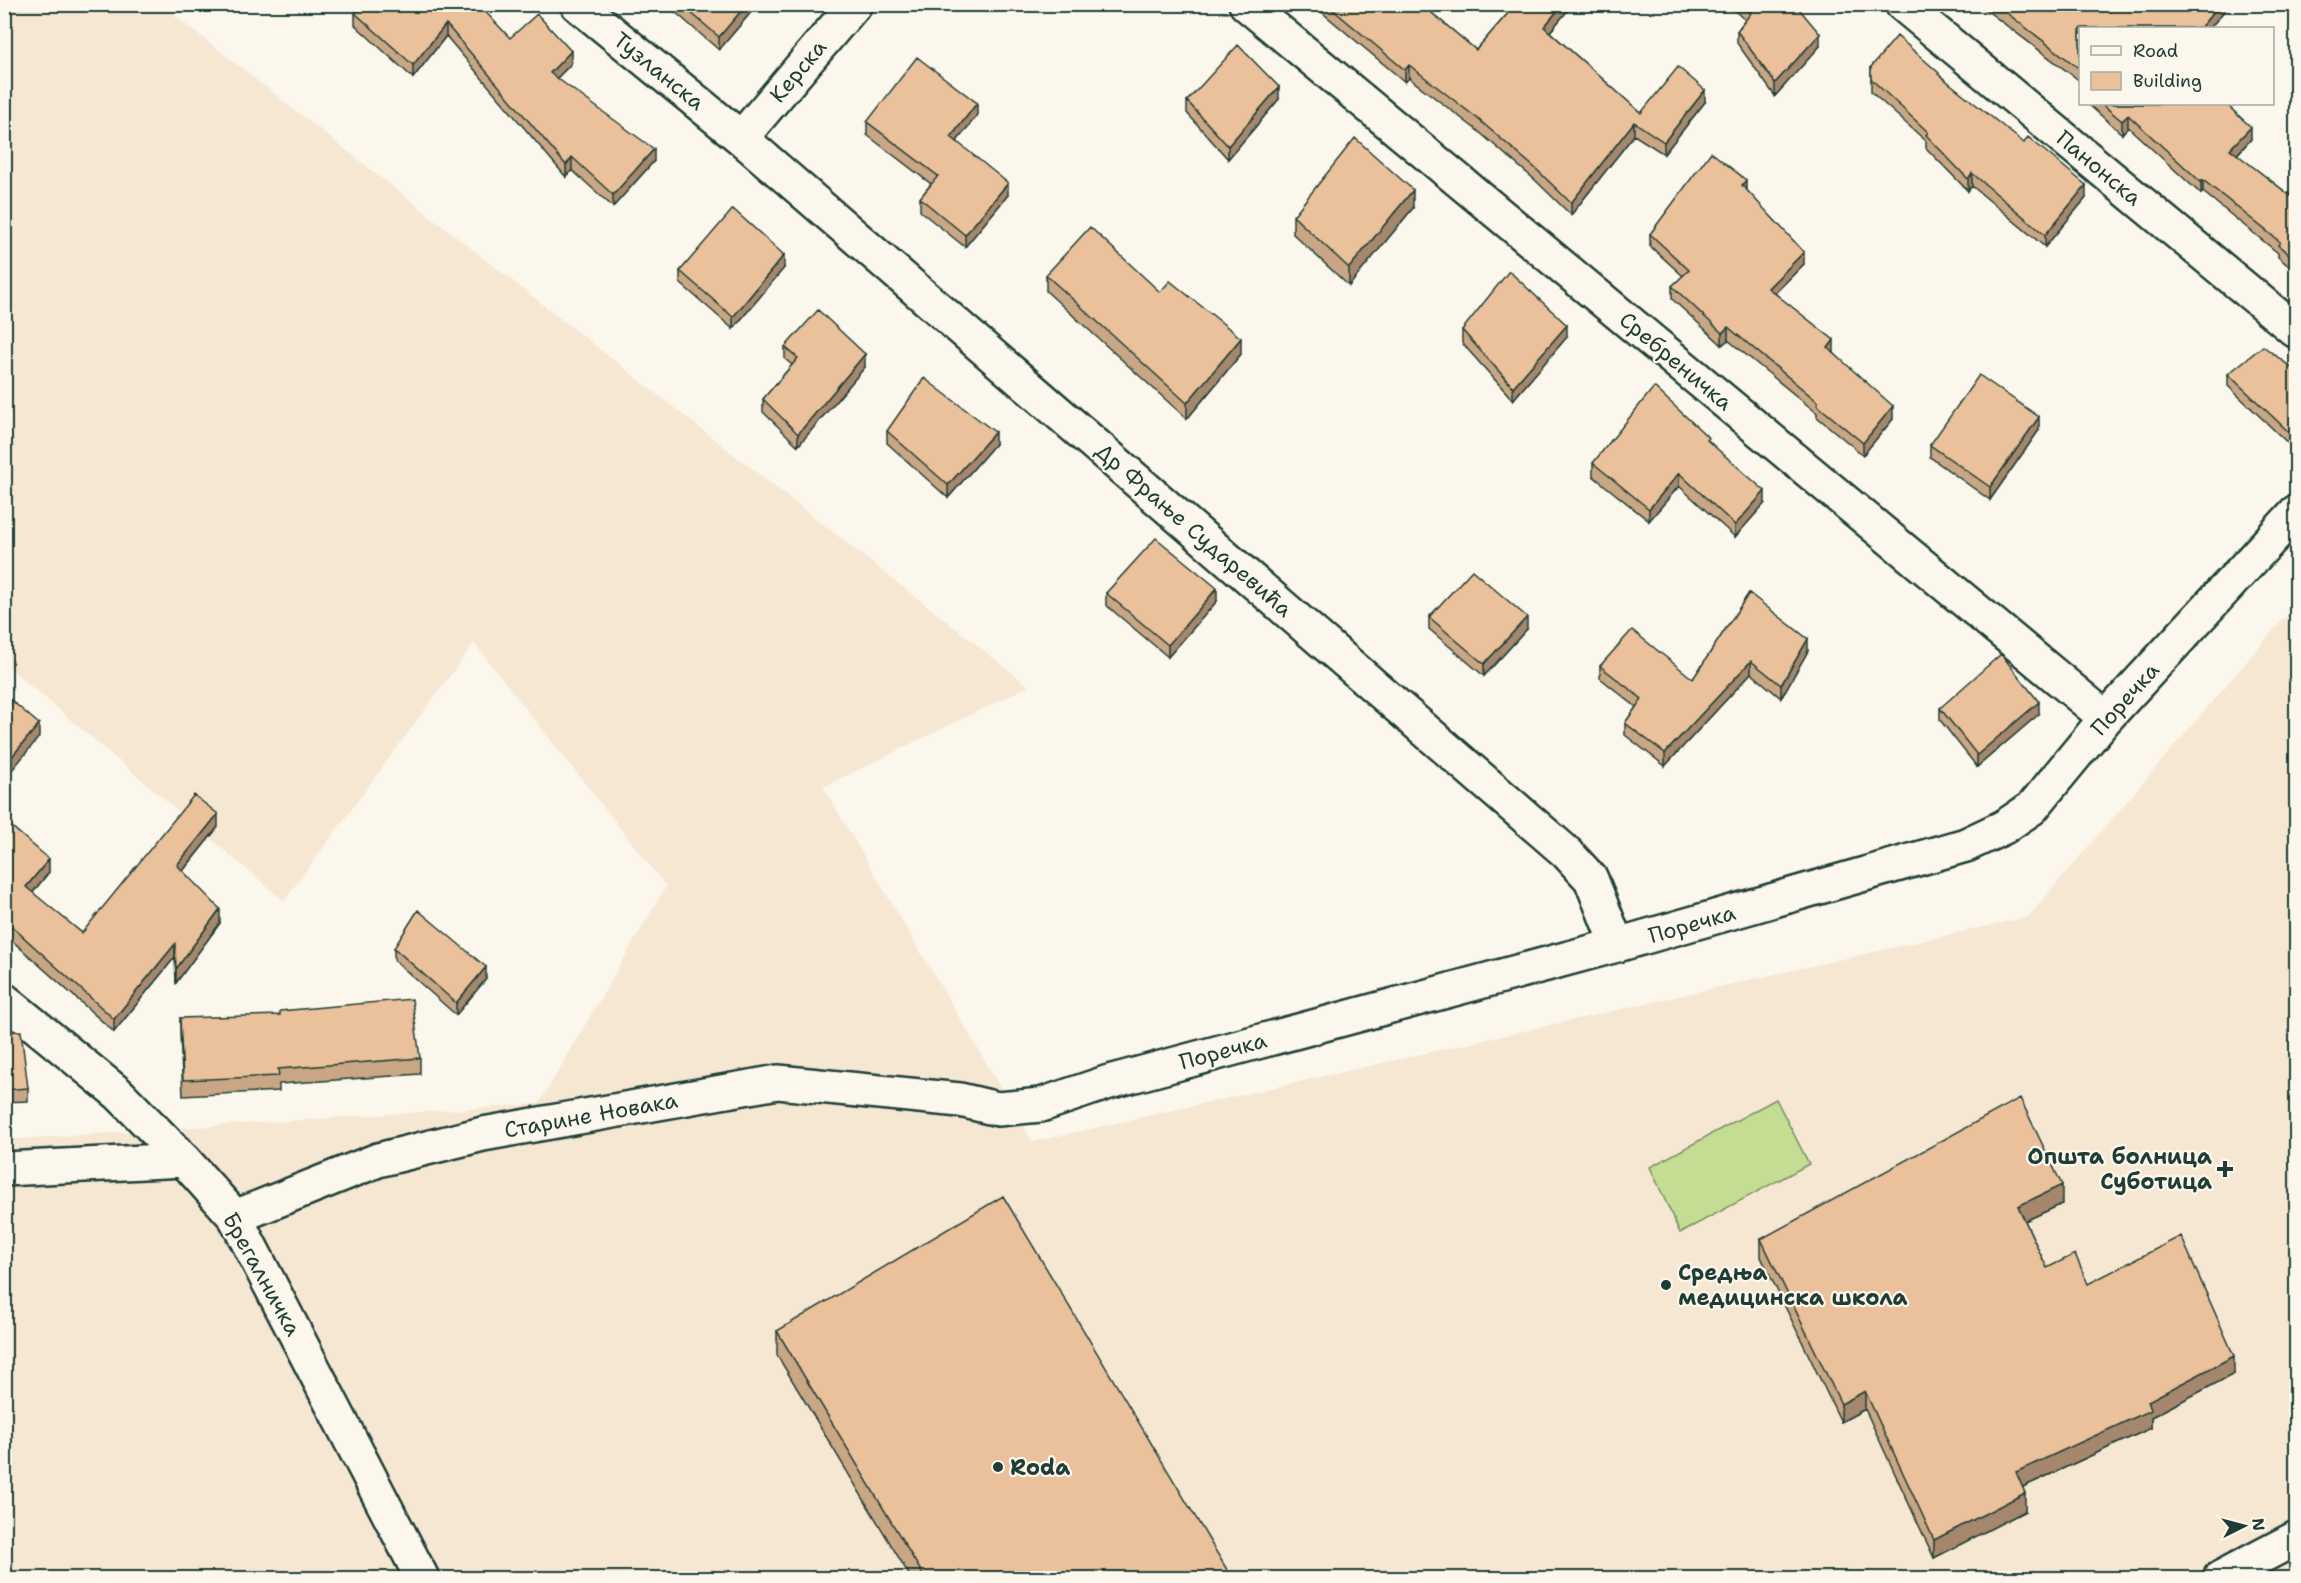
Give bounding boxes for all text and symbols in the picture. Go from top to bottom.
street label: Тузланска [607,25,711,117]
legend [2079,27,2274,105]
street label: Керска [763,33,833,109]
text: Road [2133,39,2178,63]
text: Building [2133,69,2202,93]
street label: Панонска [2050,124,2148,212]
street label: Сребреничка [1613,305,1739,417]
street label: Др Фрање Сударевића [1089,436,1299,624]
street label: Поречка [2084,656,2166,742]
street label: Поречка [1645,898,1739,950]
street label: Поречка [1176,1025,1270,1077]
street label: Старине Новака [502,1085,680,1145]
place label: Општа болница Суботица [2027,1142,2212,1196]
marker: Општа болница Суботица [2216,1160,2234,1178]
street label: Брегалничка [216,1207,308,1341]
place label: Средња медицинска школа [1678,1258,1908,1312]
marker: Средња медицинска школа [1659,1278,1673,1292]
place label: Roda [1010,1453,1070,1482]
marker: Roda [991,1460,1005,1474]
north arrow [2214,1496,2274,1556]
text: N [2247,1517,2270,1532]

